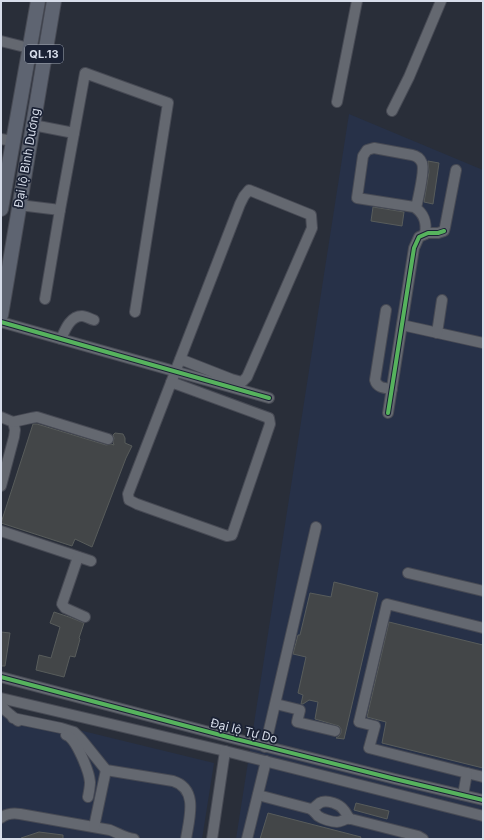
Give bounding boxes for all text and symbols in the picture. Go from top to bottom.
road number: QL.13 [25,45,63,63]
street label: Đại lộ Bình Dương [10,107,43,209]
street label: Đại lộ Tự Do [209,715,279,746]

